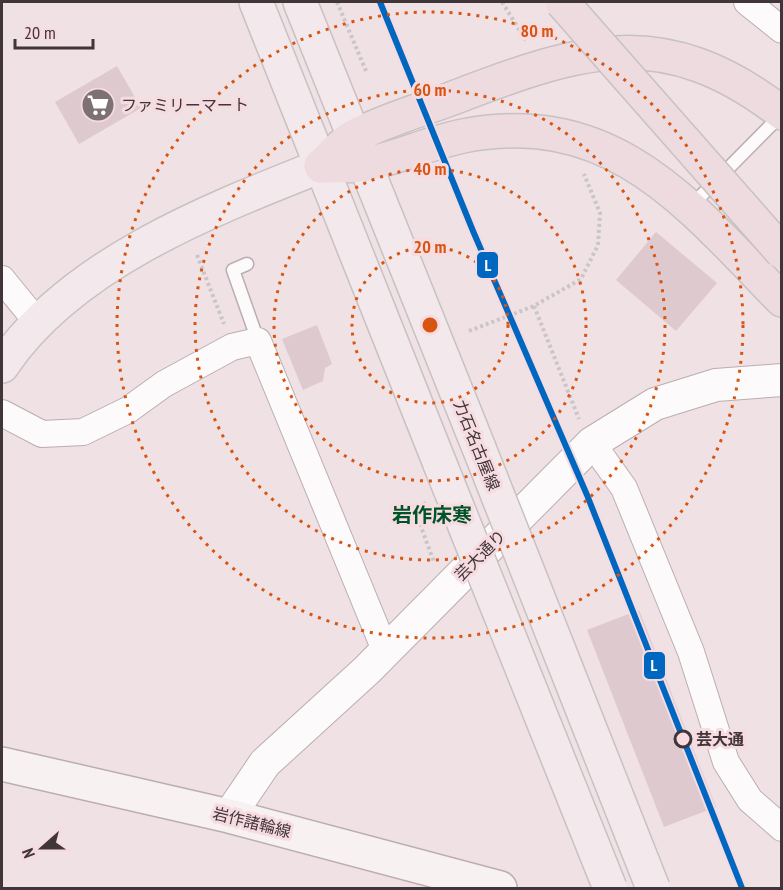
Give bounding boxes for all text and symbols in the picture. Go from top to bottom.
scale bar [15,12,93,50]
text: 80 m [521,19,553,42]
text: 20 m [24,21,56,44]
text: 60 m [414,78,446,101]
supermarket icon: ファミリーマート [80,87,116,123]
place label: ファミリーマート [121,95,249,115]
text: 40 m [414,157,446,180]
text: 20 m [414,235,446,258]
line badge: L [476,251,499,279]
text: L [485,255,492,275]
centre of rings [420,315,440,335]
street label: 力石名古屋線 [450,397,504,493]
district label: 岩作床寒 [392,502,472,528]
street label: 芸大通り [450,525,510,585]
line badge: L [643,651,666,680]
text: L [651,655,658,675]
place label: 芸大通 [696,729,744,749]
marker: 芸大通 [674,730,692,748]
street label: 岩作諸輪線 [211,803,293,841]
north arrow [12,818,72,878]
text: N [17,846,39,861]

